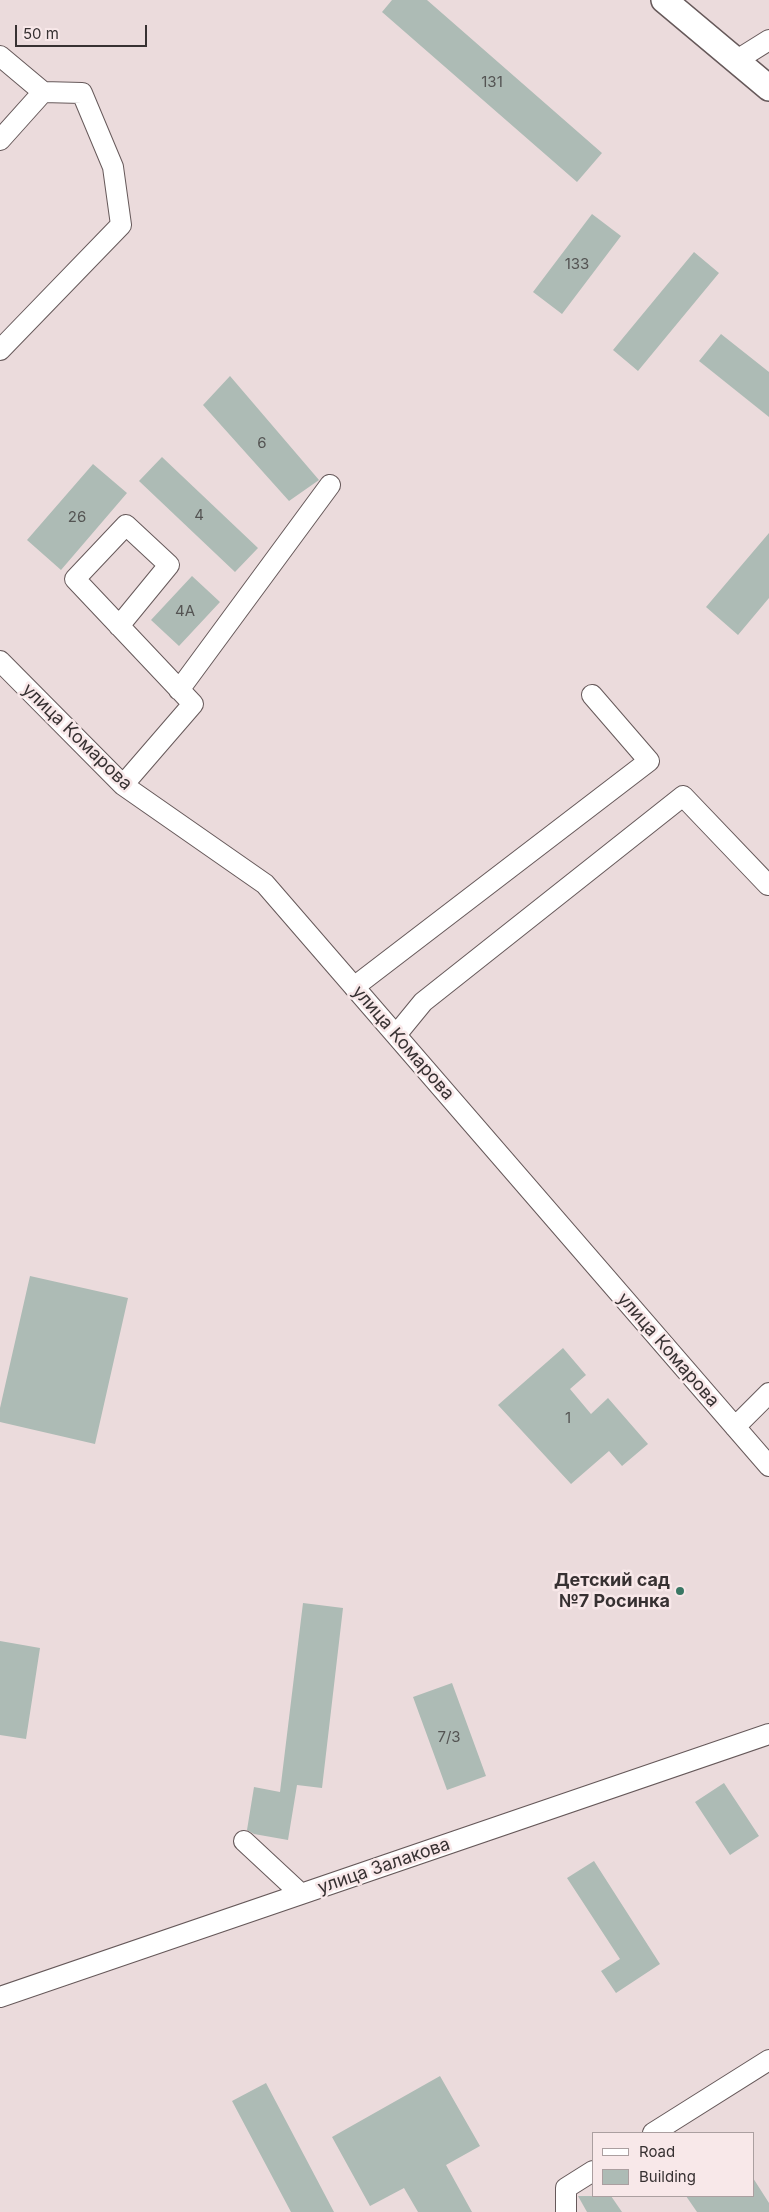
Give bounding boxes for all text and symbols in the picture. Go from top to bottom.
scale bar [18,15,150,47]
text: 50 m [23,24,59,43]
house number: 131 [481,73,503,91]
house number: 133 [565,255,589,273]
house number: 6 [257,434,267,452]
house number: 4 [194,506,204,524]
house number: 26 [68,508,86,526]
house number: 4А [175,602,195,620]
street label: улица Комарова [18,679,136,795]
street label: улица Комарова [347,981,459,1105]
street label: улица Комарова [612,1288,724,1412]
house number: 1 [565,1409,571,1427]
place label: Детский сад №7 Росинка [554,1570,670,1612]
marker: Детский сад №7 Росинка [674,1585,686,1597]
house number: 7/3 [437,1728,461,1746]
street label: улица Залакова [315,1833,453,1899]
legend [592,2132,754,2197]
text: Road [639,2142,675,2161]
text: Building [639,2167,696,2186]

